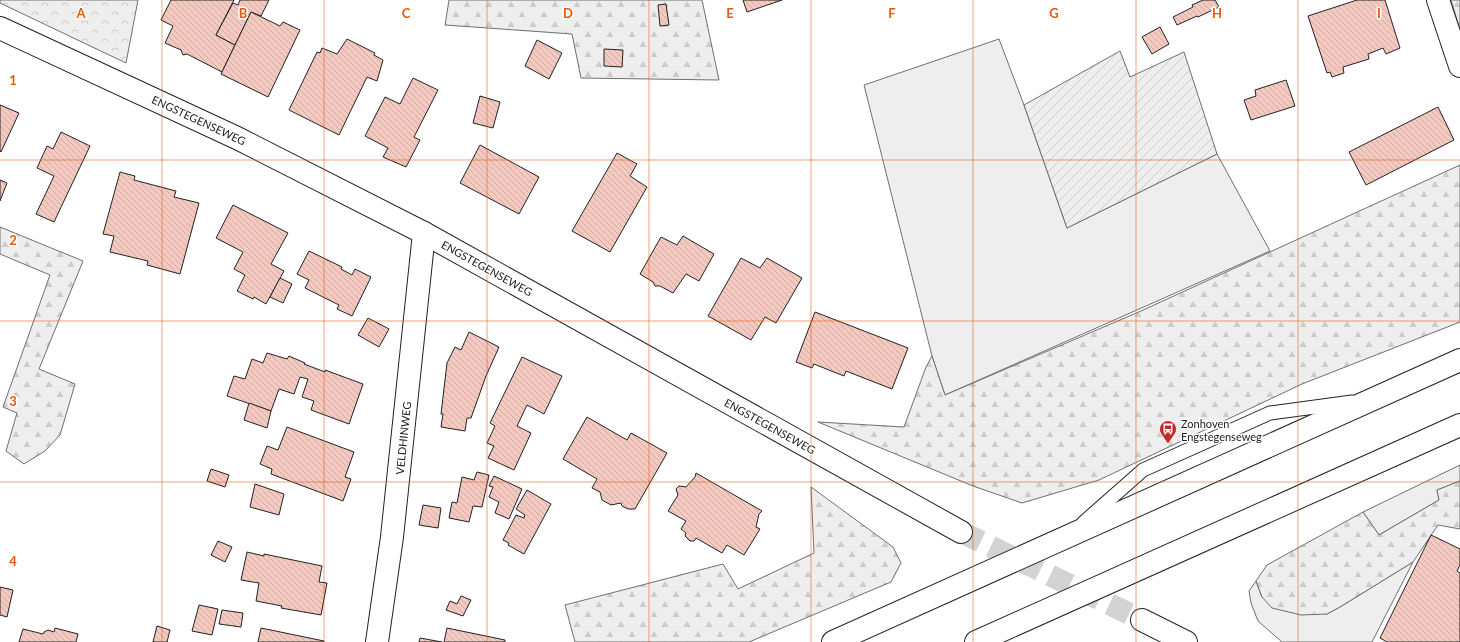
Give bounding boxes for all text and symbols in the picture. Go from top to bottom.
text: A [75,5,86,21]
text: B [239,5,248,21]
text: C [402,5,411,21]
text: D [563,5,573,21]
text: E [726,5,734,21]
text: F [888,5,896,21]
text: G [1049,5,1059,21]
text: H [1212,5,1222,21]
text: I [1377,5,1381,21]
text: 1 [9,72,17,88]
street label: ENGSTEGENSEWEG [150,93,248,147]
text: 2 [9,232,17,248]
street label: ENGSTEGENSEWEG [439,238,535,298]
text: 3 [9,393,17,409]
street label: ENGSTEGENSEWEG [722,396,818,456]
street label: VELDHINWEG [393,401,413,475]
place label: Zonhoven Engstegenseweg [1181,417,1262,443]
bus stop icon: Zonhoven Engstegenseweg [1158,419,1178,444]
text: 4 [9,553,17,569]

